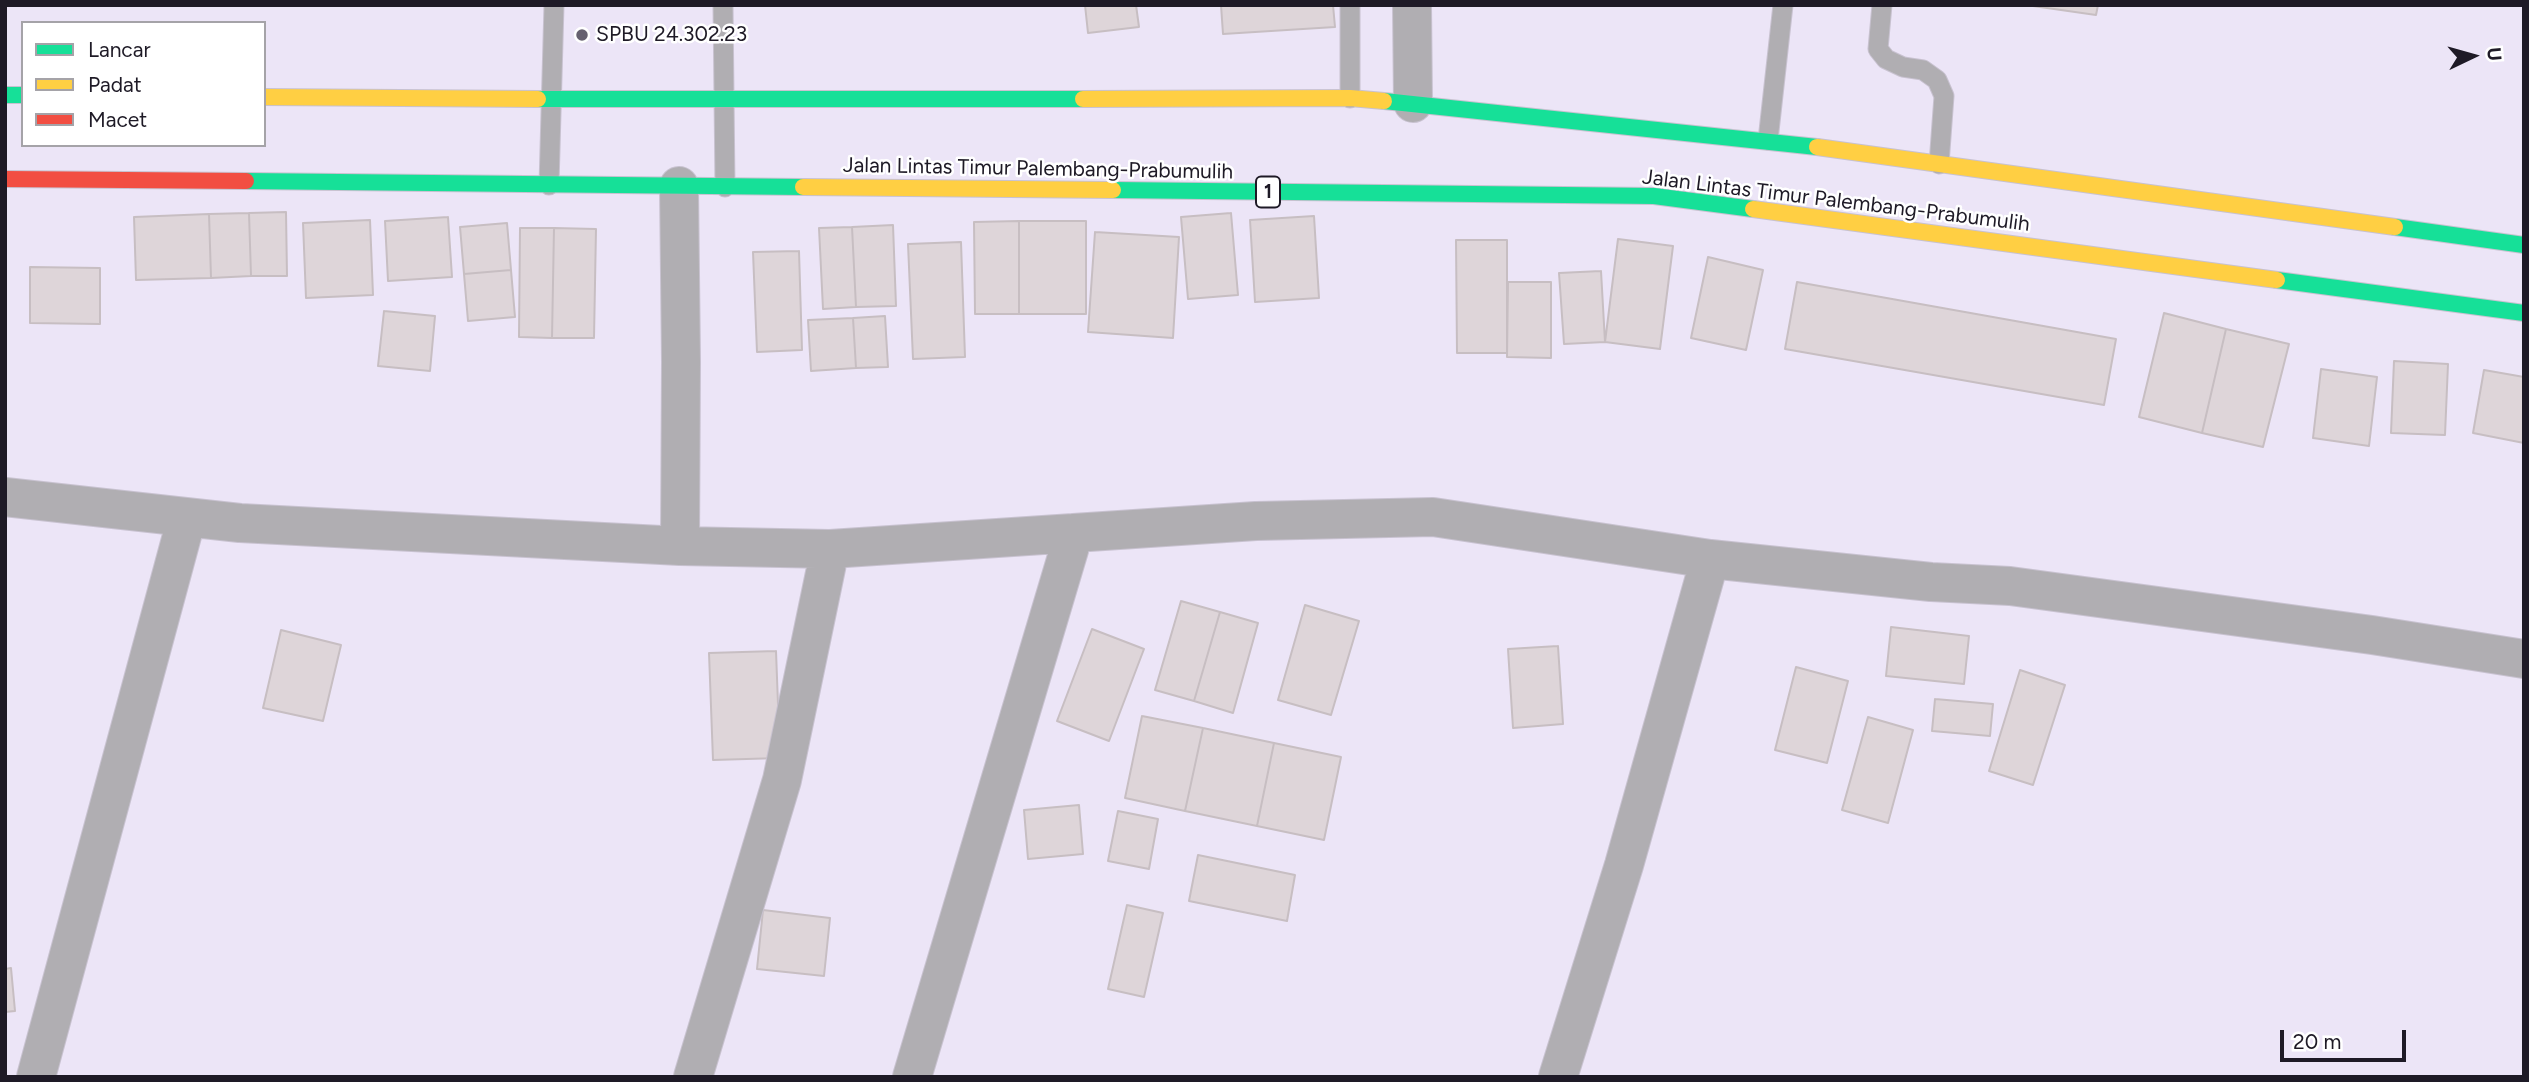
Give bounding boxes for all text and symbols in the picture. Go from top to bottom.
legend [21,21,266,147]
north arrow [2438,21,2508,91]
place label: SPBU 24.302.23 [596,22,747,48]
marker: SPBU 24.302.23 [574,27,590,43]
text: Lancar [88,37,151,62]
text: U [2482,46,2506,62]
text: Padat [88,72,142,97]
text: Macet [88,107,147,132]
street label: Jalan Lintas Timur Palembang-Prabumulih [843,153,1233,185]
street label: Jalan Lintas Timur Palembang-Prabumulih [1641,165,2031,237]
road number: 1 [1256,176,1280,208]
scale bar [2284,1016,2410,1060]
text: 20 m [2293,1029,2341,1054]

